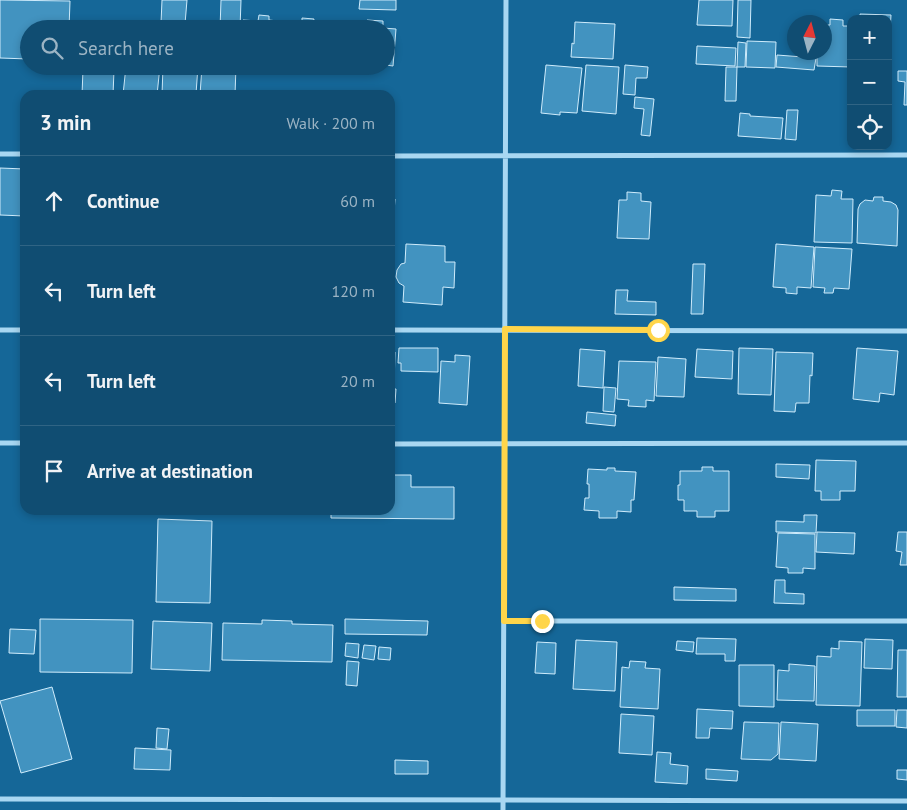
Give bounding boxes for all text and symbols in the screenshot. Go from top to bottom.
north arrow [787,15,832,60]
map controls [847,15,892,150]
button: + [847,15,892,60]
search box [20,20,395,75]
icon: search [38,34,66,62]
text: Search here [78,36,174,60]
button: − [847,60,892,105]
button: locate [847,105,892,150]
text: 3 min [40,109,91,136]
text: Walk · 200 m [286,113,375,133]
icon: ahead [40,187,68,215]
text: Continue [87,189,159,213]
text: 60 m [340,191,375,211]
icon: left [40,277,68,305]
text: Turn left [87,279,156,303]
text: 120 m [332,281,375,301]
route start [647,319,670,342]
icon: left [40,367,68,395]
text: Turn left [87,369,156,393]
text: 20 m [340,371,375,391]
icon: arrive [40,457,68,485]
text: Arrive at destination [87,459,253,483]
route end [531,610,554,633]

